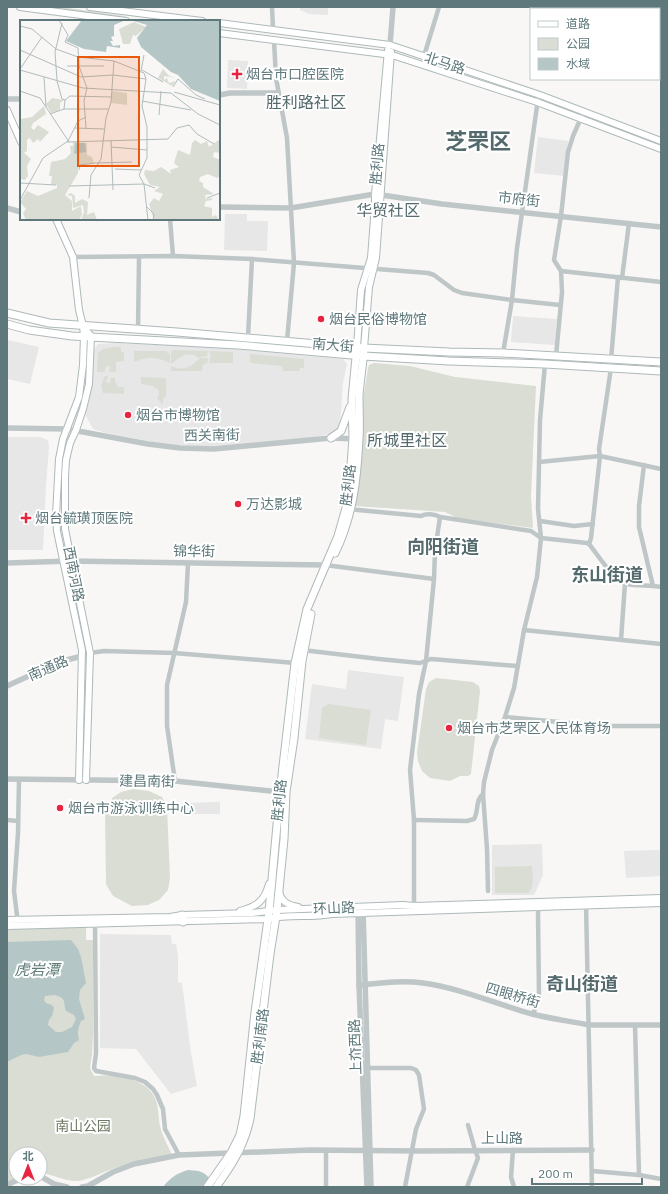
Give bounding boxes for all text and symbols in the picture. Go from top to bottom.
legend [530,8,660,80]
text: 道路 [566,16,590,31]
inset map [20,20,220,220]
text: 公园 [566,36,590,51]
street label: 北马路 [422,48,468,78]
text: 水域 [566,56,590,71]
place label: 烟台市口腔医院 [246,65,344,83]
marker: 烟台市口腔医院 [231,68,243,80]
district label: 胜利路社区 [266,92,346,112]
district label: 芝罘区 [445,126,511,155]
street label: 胜利路 [366,142,388,186]
street label: 市府街 [497,188,541,210]
district label: 华贸社区 [356,200,420,220]
place label: 烟台民俗博物馆 [329,310,427,328]
marker: 烟台民俗博物馆 [316,314,326,324]
street label: 南大街 [311,334,355,356]
place label: 烟台市博物馆 [136,406,220,424]
marker: 烟台市博物馆 [123,410,133,420]
street label: 西关南街 [184,426,240,444]
district label: 所城里社区 [367,430,447,450]
street label: 胜利路 [337,463,359,507]
place label: 万达影城 [246,495,302,513]
marker: 万达影城 [233,499,243,509]
place label: 烟台毓璜顶医院 [35,509,133,527]
marker: 烟台毓璜顶医院 [20,512,32,524]
district label: 向阳街道 [407,535,479,558]
street label: 锦华街 [173,542,215,560]
street label: 西南河路 [60,545,88,603]
district label: 东山街道 [571,563,643,586]
street label: 南通路 [25,652,71,684]
place label: 烟台市芝罘区人民体育场 [457,719,611,737]
marker: 烟台市芝罘区人民体育场 [444,723,454,733]
street label: 建昌南街 [119,772,175,790]
street label: 胜利路 [268,778,290,822]
place label: 烟台市游泳训练中心 [68,799,194,817]
marker: 烟台市游泳训练中心 [55,803,65,813]
street label: 环山路 [313,898,355,918]
water label: 虎岩潭 [14,960,62,979]
district label: 奇山街道 [546,972,618,995]
street label: 四眼桥街 [484,979,542,1011]
street label: 胜利南路 [248,1007,272,1065]
street label: 上夼西路 [345,1019,365,1075]
park label: 南山公园 [55,1117,111,1135]
street label: 上山路 [481,1129,523,1147]
north arrow [8,1146,48,1186]
text: 北 [23,1149,34,1163]
scale bar [532,1160,642,1186]
text: 200 m [538,1166,573,1181]

